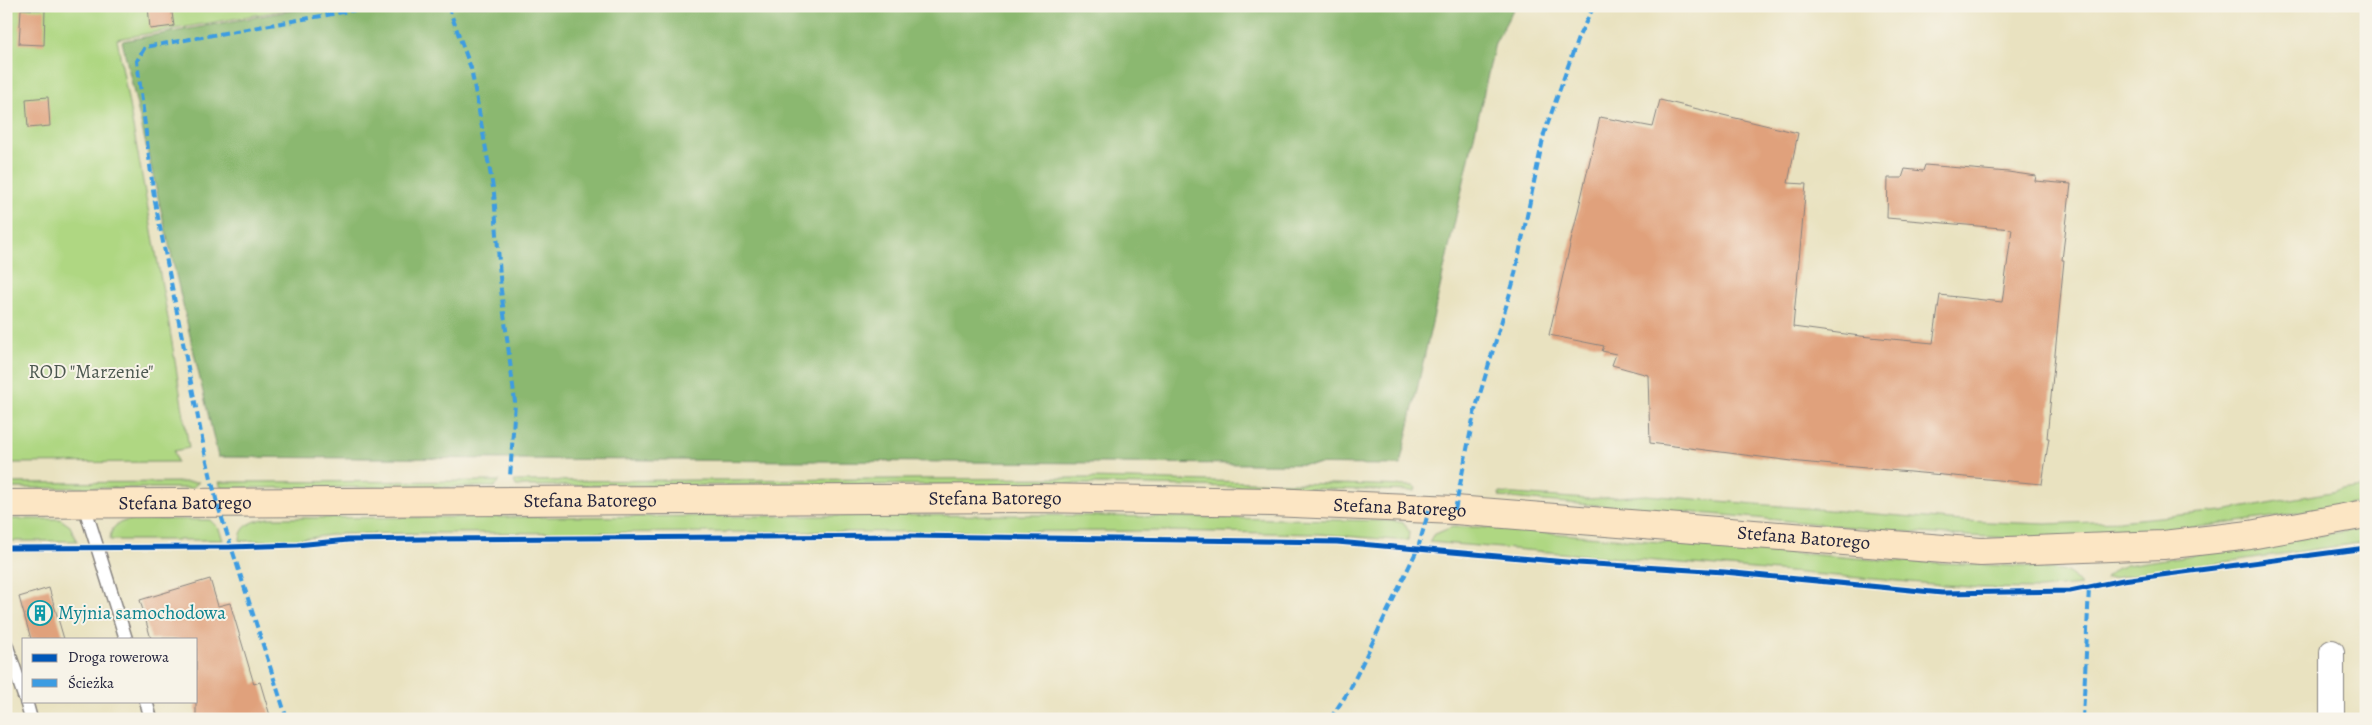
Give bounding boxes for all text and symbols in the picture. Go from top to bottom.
park label: ROD "Marzenie" [28,359,154,385]
street label: Stefana Batorego [928,485,1062,512]
street label: Stefana Batorego [523,487,657,514]
street label: Stefana Batorego [118,490,252,516]
street label: Stefana Batorego [1333,492,1467,524]
street label: Stefana Batorego [1736,520,1871,556]
building icon: Myjnia samochodowa [27,600,53,626]
place label: Myjnia samochodowa [58,600,226,626]
legend [22,638,198,702]
text: Droga rowerowa [68,647,169,667]
text: Ścieżka [68,673,114,693]

